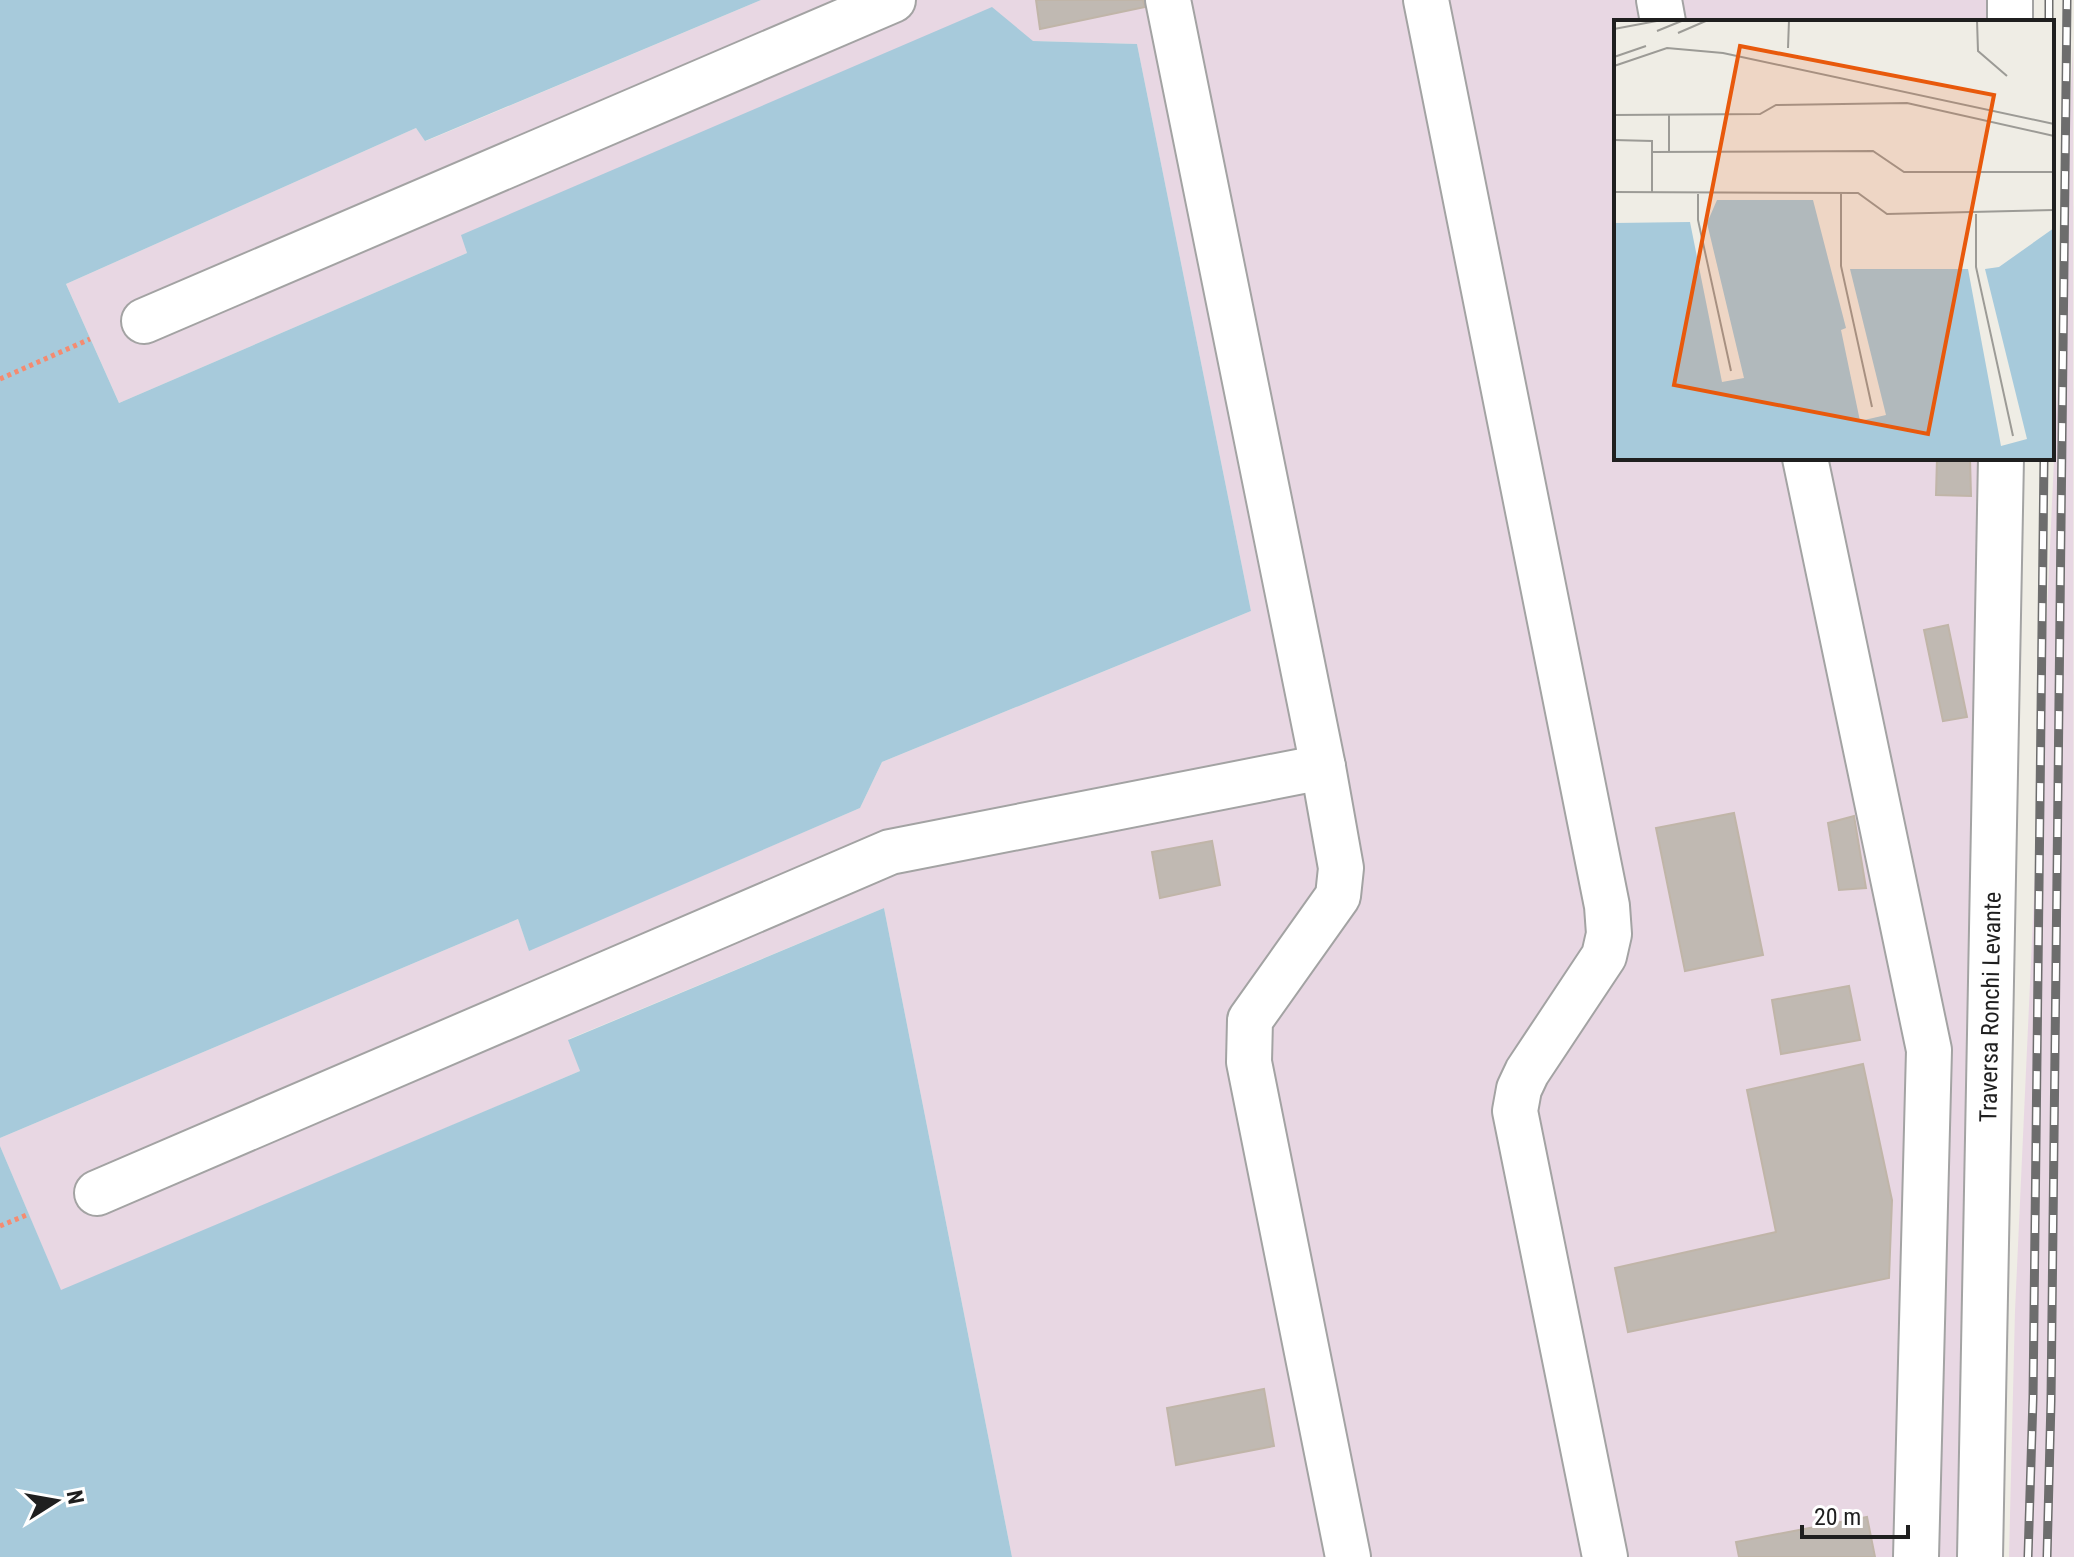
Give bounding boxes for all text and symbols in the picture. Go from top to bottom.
inset map [1614,20,2054,460]
street label: Traversa Ronchi Levante [1974,892,2007,1123]
north arrow [16,1461,96,1541]
text: N [62,1488,89,1506]
scale bar [1802,1489,1908,1539]
text: 20 m [1814,1503,1861,1531]

